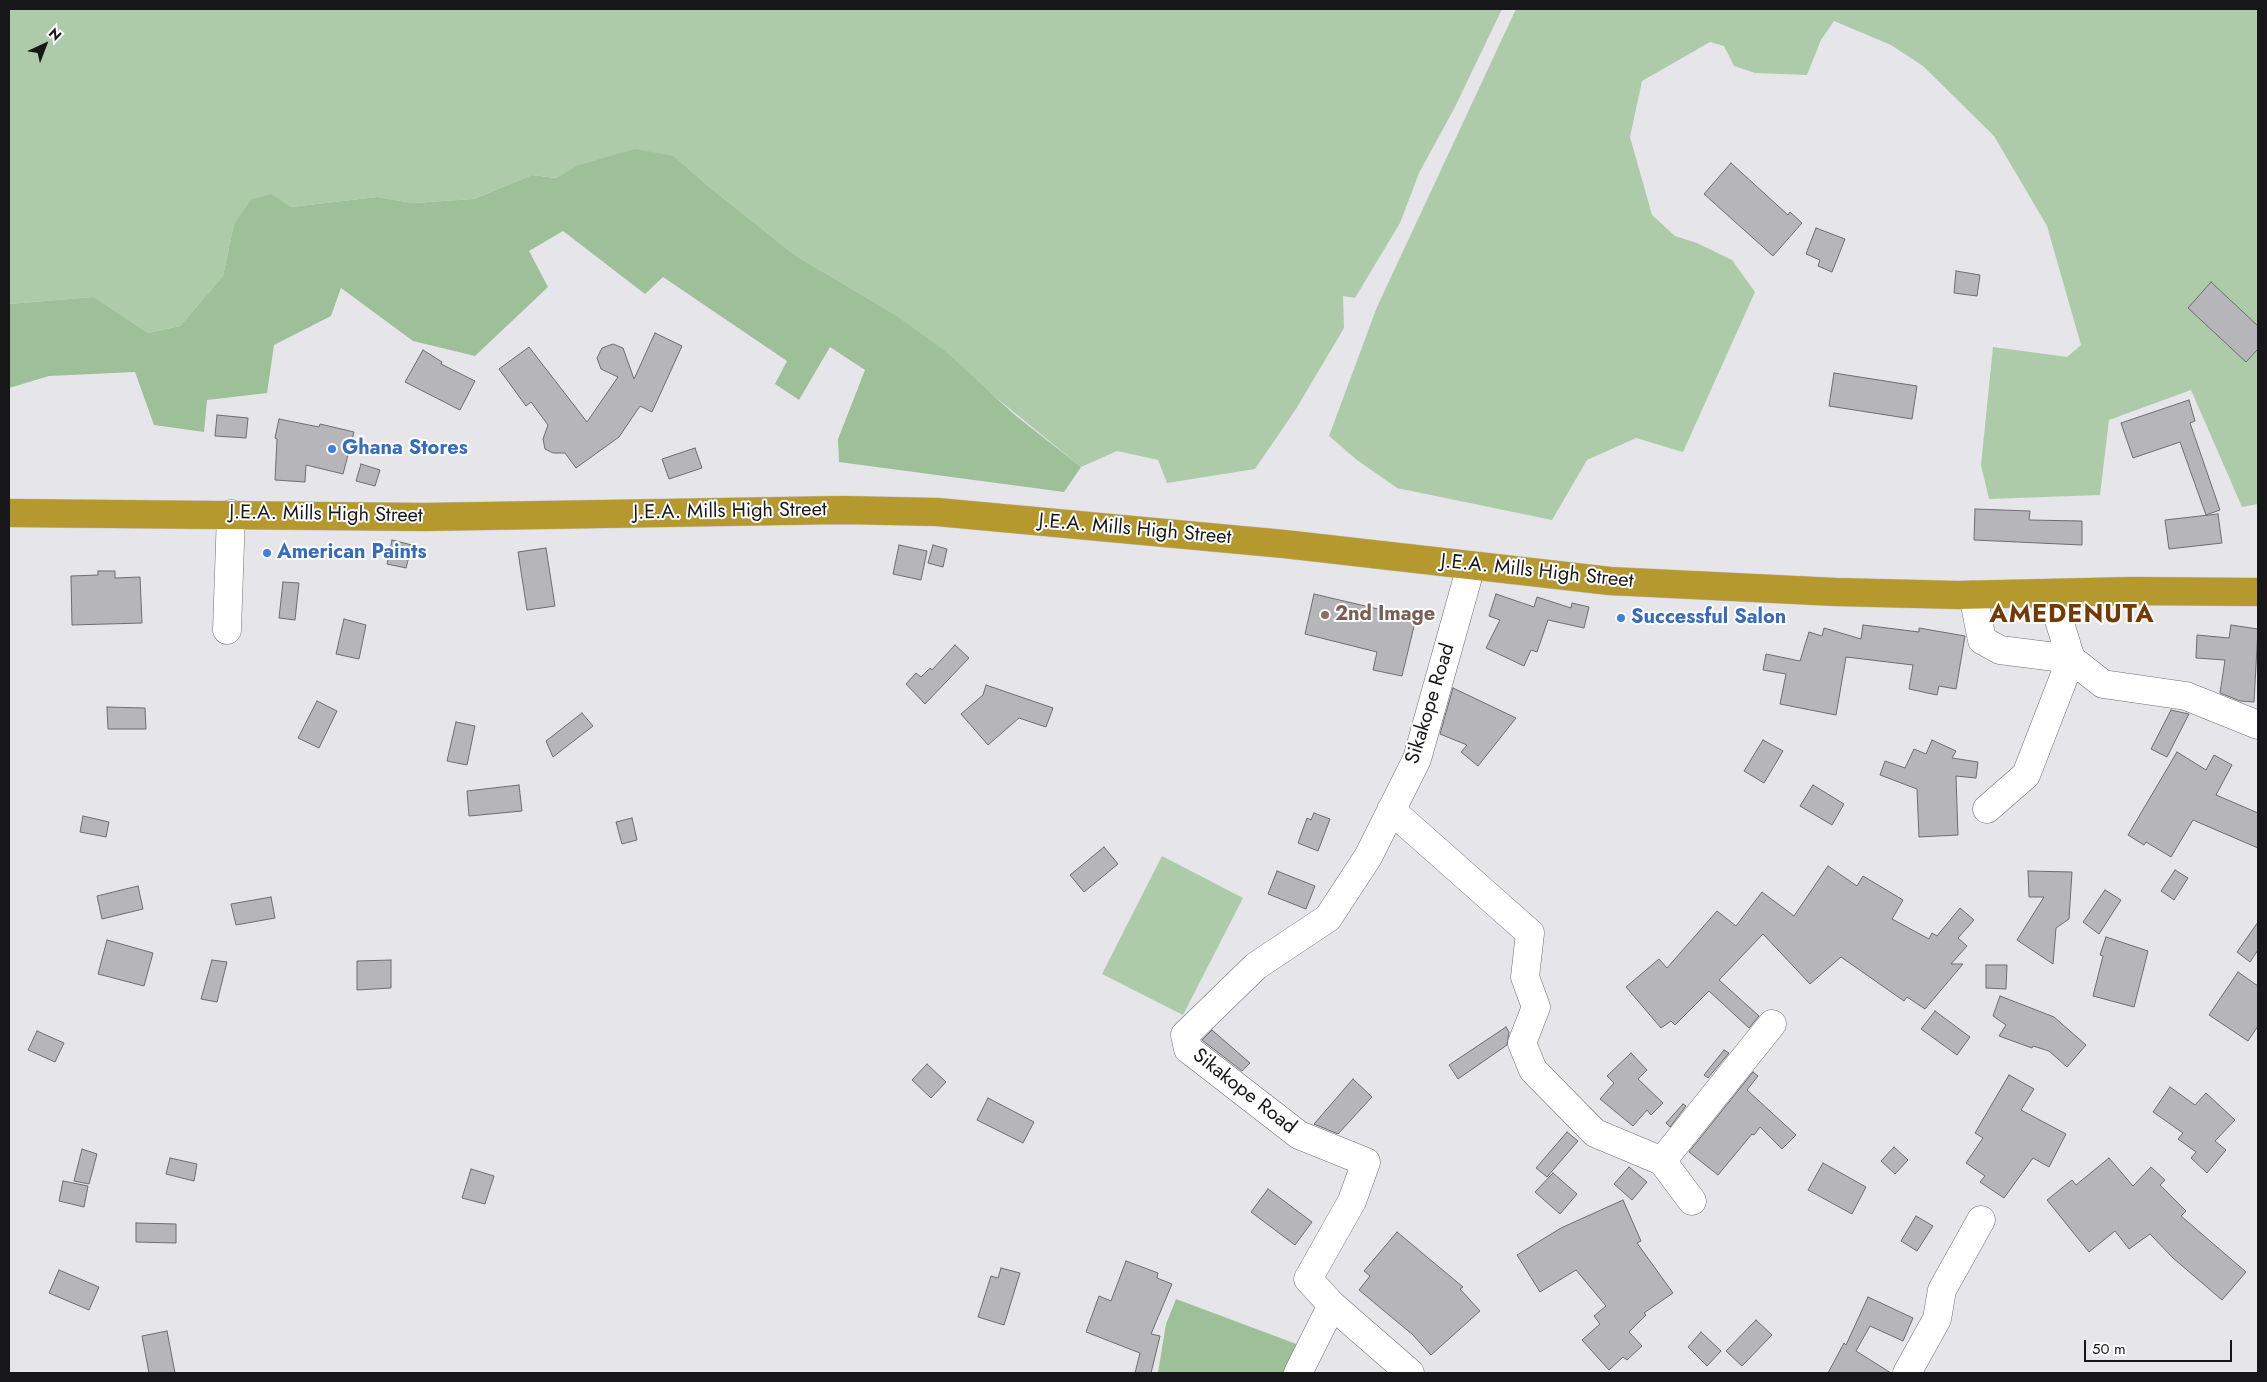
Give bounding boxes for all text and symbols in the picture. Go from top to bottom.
north arrow [20,20,70,70]
text: N [44,23,66,45]
place label: Ghana Stores [342,437,468,461]
marker: Ghana Stores [326,443,338,455]
street label: J.E.A. Mills High Street [633,498,827,526]
street label: J.E.A. Mills High Street [229,501,423,529]
street label: J.E.A. Mills High Street [1038,510,1232,550]
place label: American Paints [277,541,427,565]
marker: American Paints [261,547,273,559]
street label: J.E.A. Mills High Street [1440,550,1634,594]
district label: AMEDENUTA [1988,601,2156,631]
place label: 2nd Image [1335,603,1435,627]
place label: Successful Salon [1631,606,1786,630]
marker: 2nd Image [1319,609,1331,621]
marker: Successful Salon [1615,612,1627,624]
street label: Sikakope Road [1401,641,1461,767]
street label: Sikakope Road [1187,1044,1301,1140]
scale bar [2087,1330,2234,1362]
text: 50 m [2092,1338,2126,1360]

